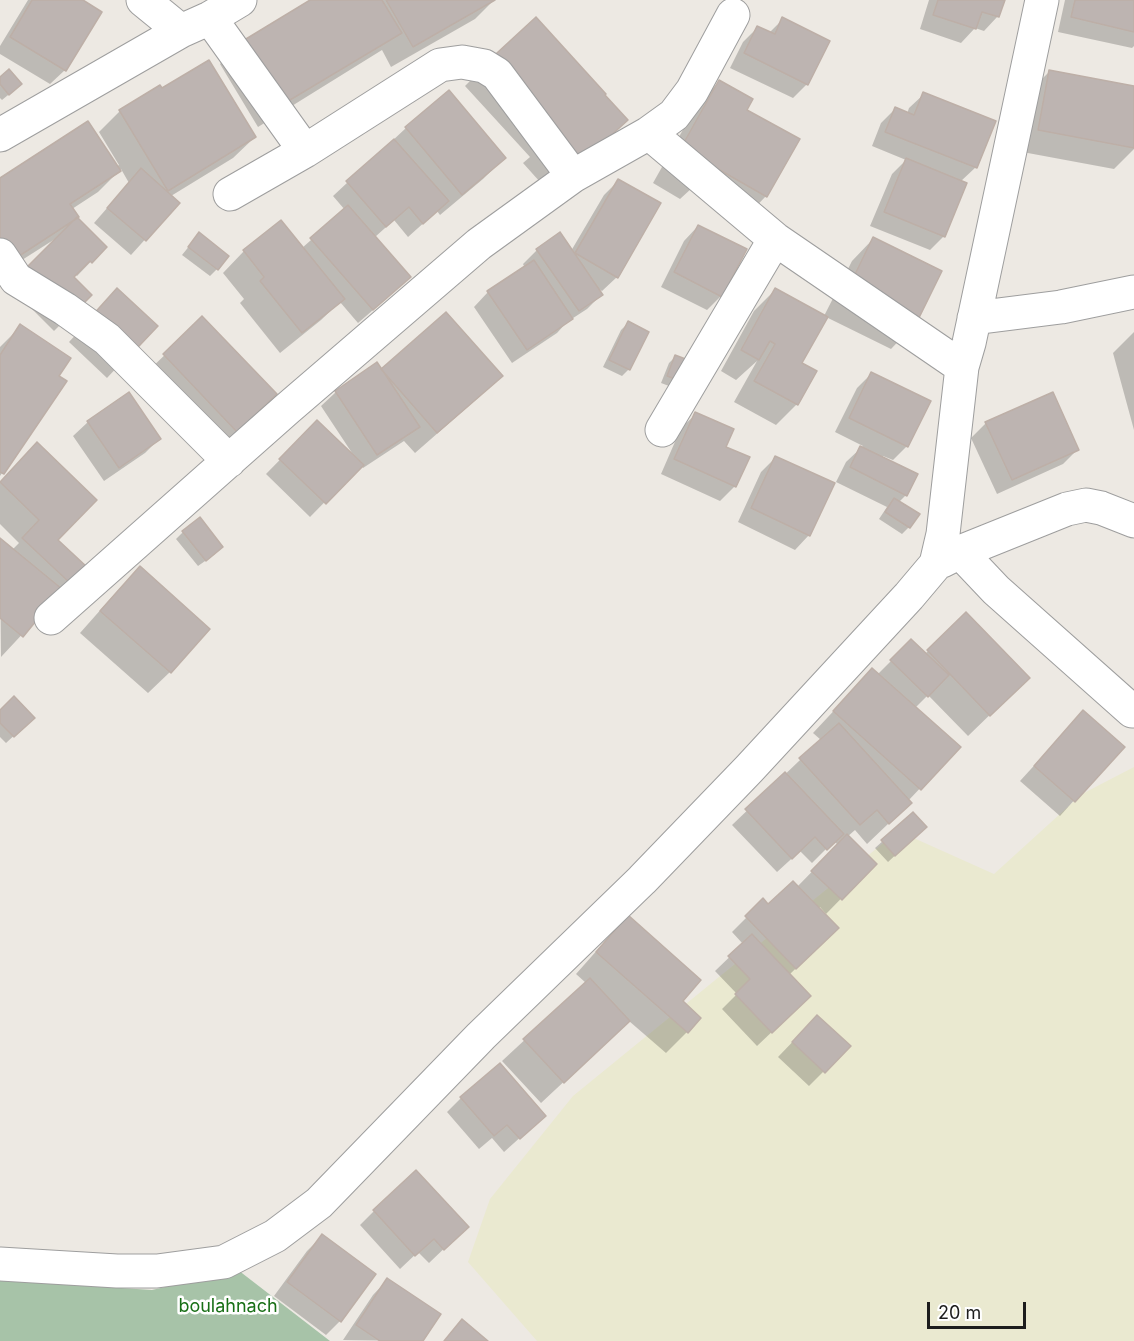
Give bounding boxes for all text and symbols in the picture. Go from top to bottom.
scale bar [930,1290,1029,1328]
park label: boulahnach [178,1296,278,1318]
text: 20 m [938,1302,981,1323]

